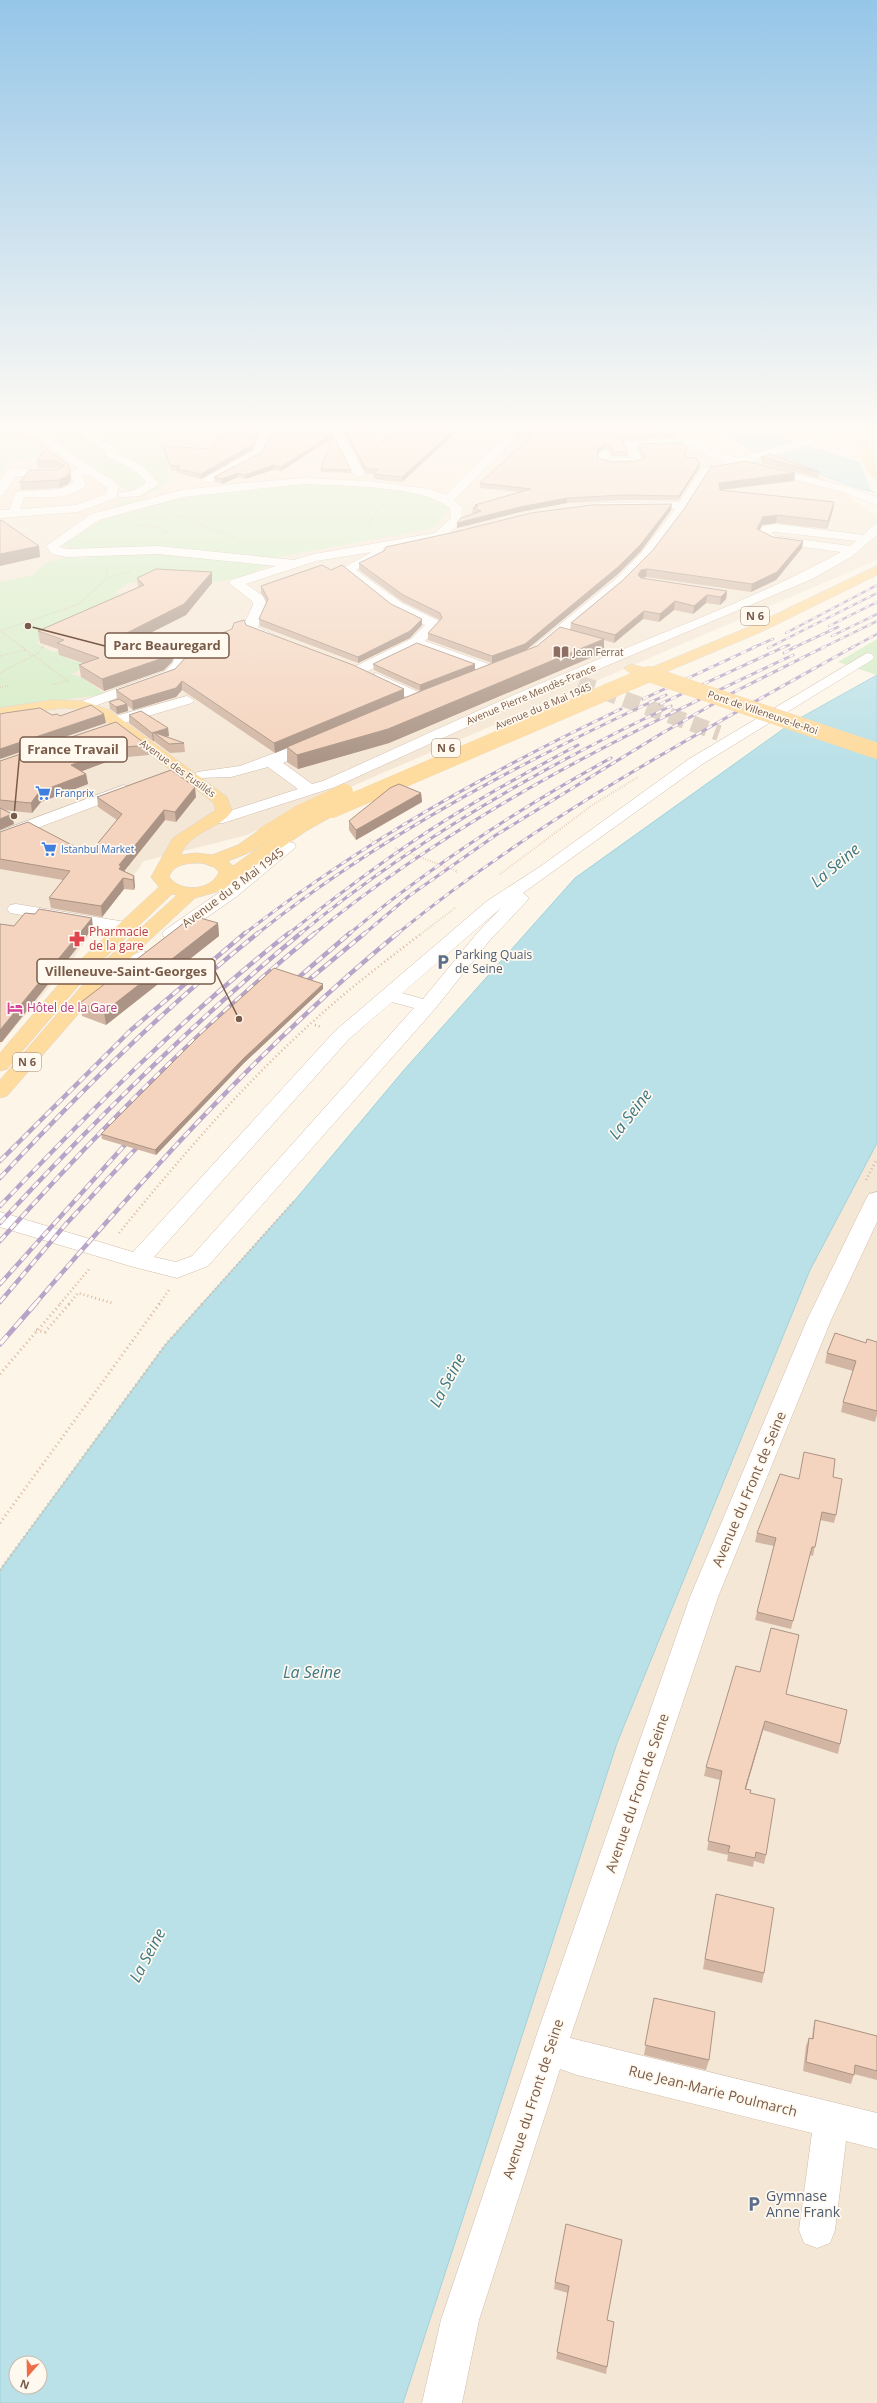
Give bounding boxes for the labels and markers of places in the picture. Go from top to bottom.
callout: Parc Beauregard [105,633,229,658]
library icon: Jean Ferrat [552,643,570,661]
place label: Jean Ferrat [572,645,624,659]
callout: France Travail [20,737,127,762]
supermarket icon: Franprix [34,784,52,802]
place label: Franprix [55,786,95,800]
supermarket icon: Istanbul Market [40,840,58,858]
place label: Istanbul Market [61,842,135,856]
place label: Pharmacie de la gare [89,923,149,954]
pharmacy icon: Pharmacie de la gare [68,930,86,948]
place label: Parking Quais de Seine [455,946,533,977]
parking icon: Parking Quais de Seine [434,953,452,971]
callout: Villeneuve-Saint-Georges [37,959,215,984]
hotel icon: Hôtel de la Gare [6,999,24,1017]
place label: Hôtel de la Gare [27,999,118,1016]
place label: Gymnase Anne Frank [766,2186,841,2221]
parking icon: Gymnase Anne Frank [745,2195,763,2213]

